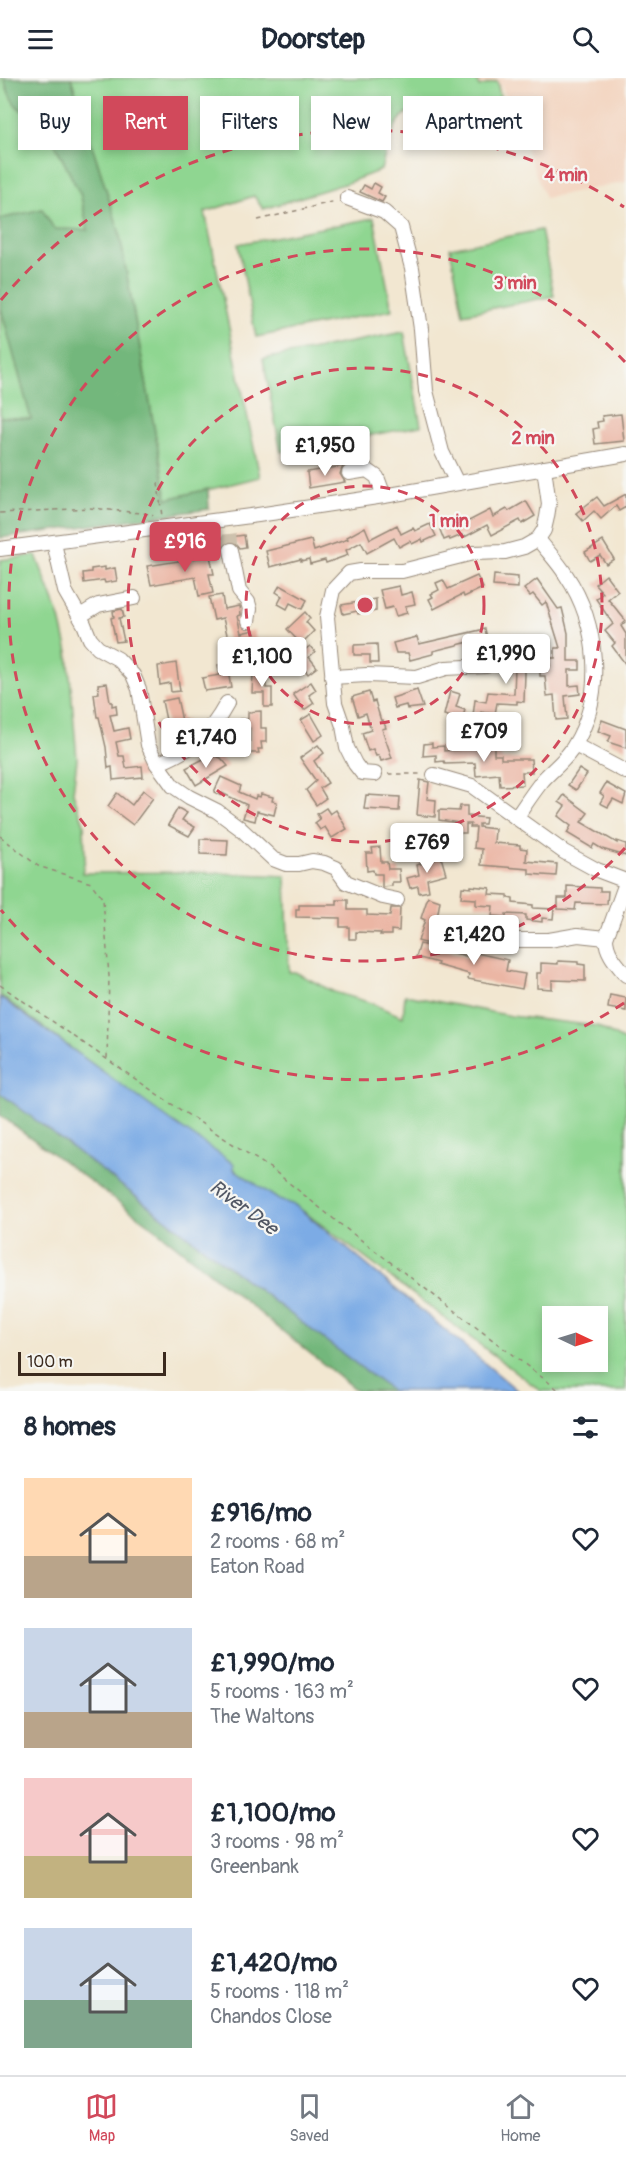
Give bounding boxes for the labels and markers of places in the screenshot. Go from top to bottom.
pin: £1,950 [276,426,374,477]
pin: £916 [149,522,221,573]
centre of rings [355,595,375,615]
pin: £1,990 [457,634,555,685]
pin: £1,100 [213,637,311,688]
pin: £709 [448,712,520,763]
pin: £1,740 [157,718,255,769]
pin: £769 [391,823,463,874]
pin: £1,420 [425,915,523,966]

